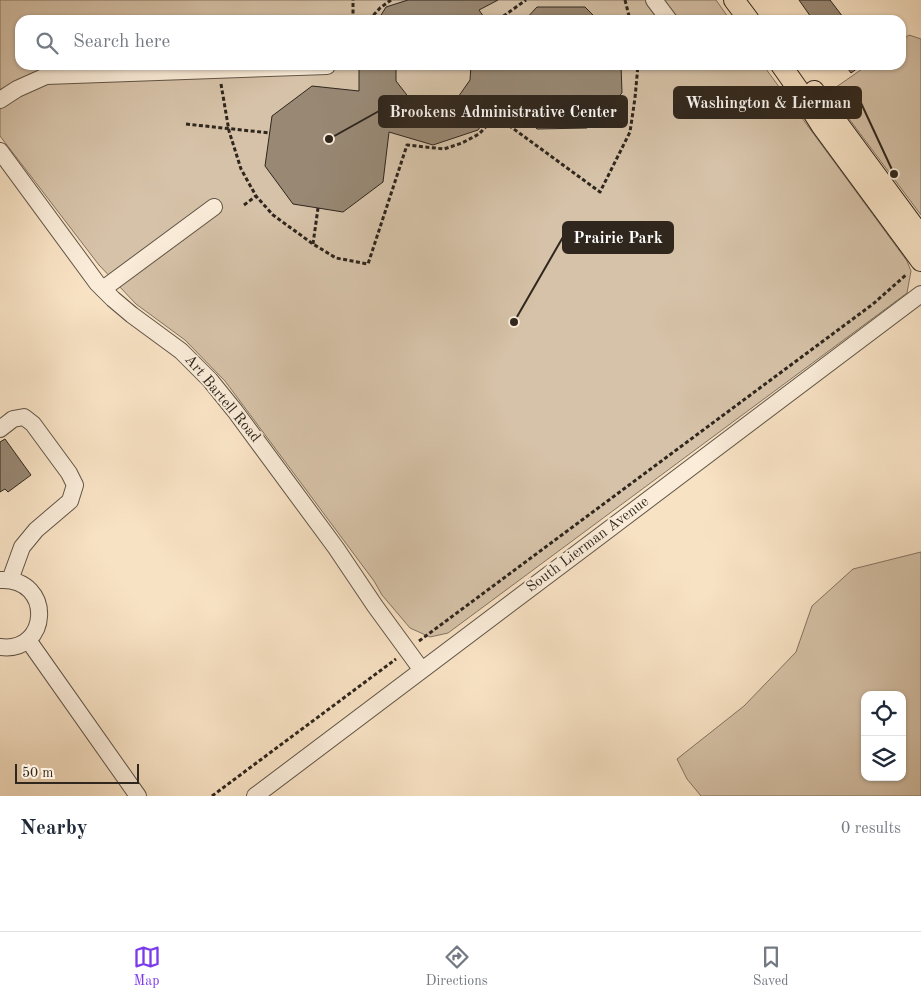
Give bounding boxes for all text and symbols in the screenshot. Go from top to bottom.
search box [15,15,906,70]
icon: search [33,29,61,57]
text: Search here [73,33,170,52]
callout: Washington & Lierman [674,87,861,118]
callout: Brookens Administrative Center [379,96,627,127]
text: Washington & Lierman [685,96,851,112]
text: Brookens Administrative Center [389,105,617,121]
callout: Prairie Park [563,222,673,253]
text: Prairie Park [573,231,663,247]
street label: Art Bartell Road [181,352,263,446]
street label: South Lierman Avenue [524,494,652,596]
map controls [861,691,906,781]
button: locate [861,691,906,736]
button: layers [861,736,906,781]
scale bar [15,761,139,784]
text: 50 m [22,766,53,780]
text: Nearby [20,818,88,839]
text: 0 results [841,821,901,837]
tab: Map [133,943,161,990]
tab: Directions [426,943,488,990]
tab: Saved [753,943,788,990]

